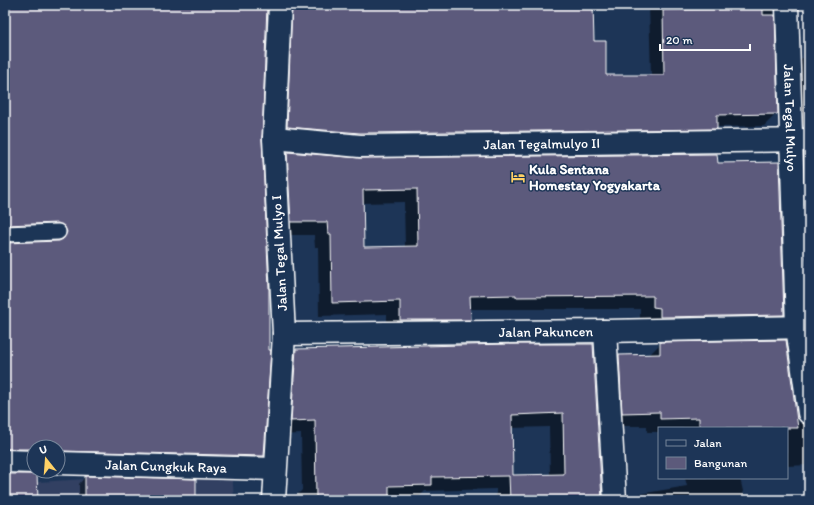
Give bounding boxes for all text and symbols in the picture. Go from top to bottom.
scale bar [660,26,750,52]
text: 20 m [666,33,693,47]
street label: Jalan Tegal Mulyo [780,64,800,172]
street label: Jalan Tegalmulyo II [483,135,600,153]
place label: Kula Sentana Homestay Yogyakarta [529,161,661,194]
hotel icon: Kula Sentana Homestay Yogyakarta [510,169,526,185]
street label: Jalan Tegal Mulyo I [268,195,291,311]
street label: Jalan Pakuncen [499,323,593,341]
legend [658,427,788,479]
text: Jalan [694,436,722,450]
north arrow [26,439,66,479]
text: U [38,443,49,457]
street label: Jalan Cungkuk Raya [105,456,228,477]
text: Bangunan [694,456,747,470]

